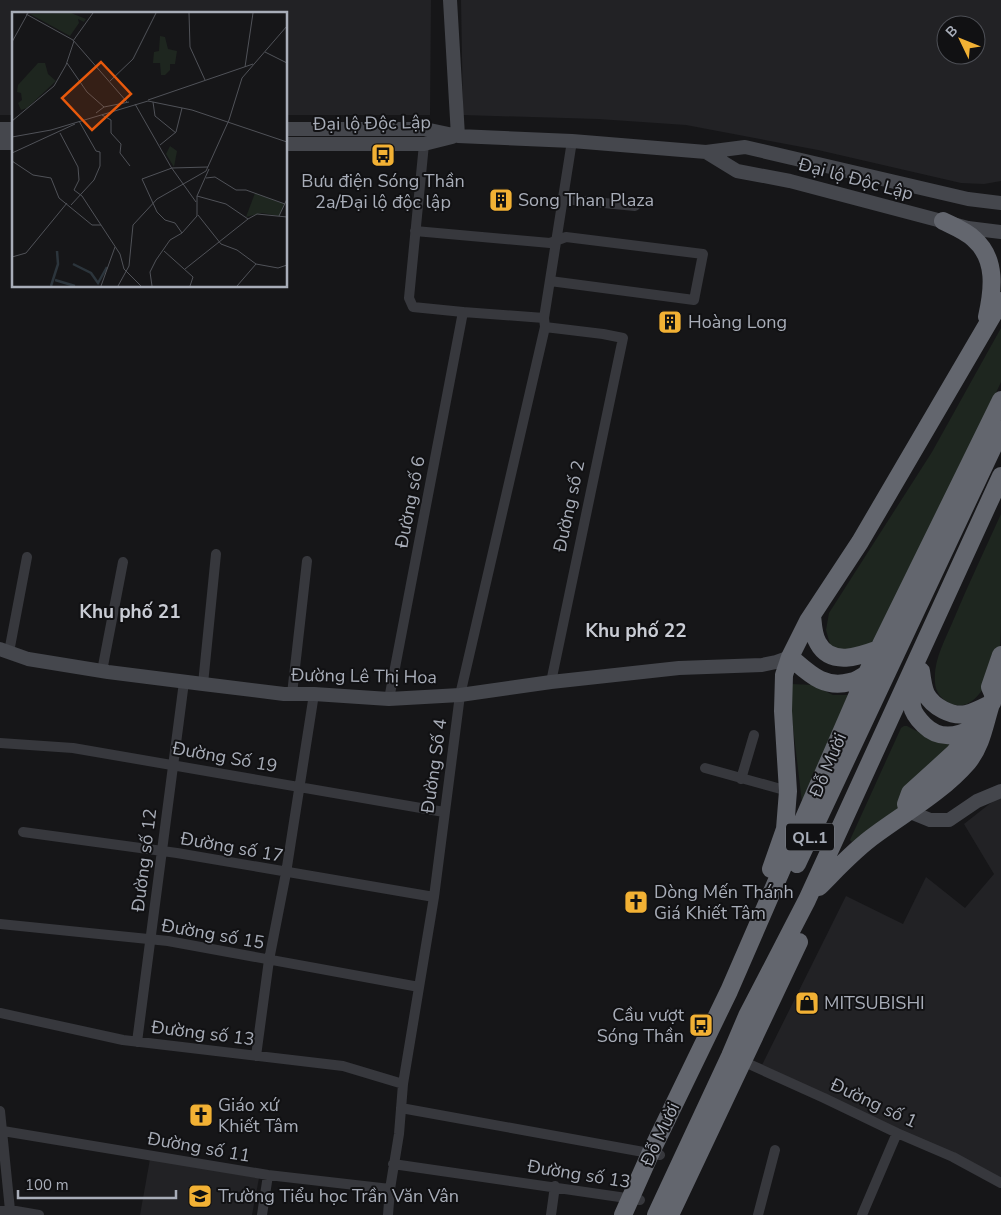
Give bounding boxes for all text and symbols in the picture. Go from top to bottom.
inset map [12,12,288,288]
north arrow [936,15,986,65]
text: B [942,21,962,41]
street label: Đại lộ Độc Lập [312,110,431,136]
bus stop icon: Bưu điện Sóng Thần 2a/Đại lộ độc lập [370,142,396,168]
street label: Đại lộ Độc Lập [795,152,916,206]
place label: Bưu điện Sóng Thần 2a/Đại lộ độc lập [301,169,465,214]
building icon: Song Than Plaza [488,187,514,213]
place label: Song Than Plaza [518,188,654,212]
building icon: Hoàng Long [657,309,683,335]
place label: Hoàng Long [688,310,787,334]
street label: Đường số 6 [389,454,431,551]
street label: Đường số 2 [547,458,590,555]
district label: Khu phố 21 [79,599,181,625]
district label: Khu phố 22 [585,618,687,644]
street label: Đường Lê Thị Hoa [290,663,437,689]
street label: Đường Số 4 [415,717,453,816]
street label: Đỗ Mười [803,729,852,802]
street label: Đường Số 19 [170,736,279,778]
street label: Đường số 12 [126,807,162,914]
road number: QL.1 [786,824,834,850]
street label: Đường số 17 [178,826,285,868]
place label: Dòng Mến Thánh Giá Khiết Tâm [654,880,794,925]
church icon: Dòng Mến Thánh Giá Khiết Tâm [623,889,649,915]
street label: Đường số 15 [159,913,266,955]
shop icon: MITSUBISHI [794,990,820,1016]
place label: MITSUBISHI [824,991,925,1015]
place label: Cầu vượt Sóng Thần [597,1003,685,1048]
bus stop icon: Cầu vượt Sóng Thần [688,1012,714,1038]
street label: Đường số 13 [149,1015,256,1051]
street label: Đường số 1 [826,1072,921,1134]
place label: Giáo xứ Khiết Tâm [218,1093,299,1138]
street label: Đỗ Mười [634,1098,685,1171]
church icon: Giáo xứ Khiết Tâm [188,1102,214,1128]
street label: Đường số 11 [145,1126,252,1168]
street label: Đường số 13 [525,1154,632,1194]
scale bar [18,1168,175,1200]
text: 100 m [25,1175,69,1195]
school or university icon: Trường Tiểu học Trần Văn Vân [187,1183,213,1209]
place label: Trường Tiểu học Trần Văn Vân [218,1184,459,1208]

